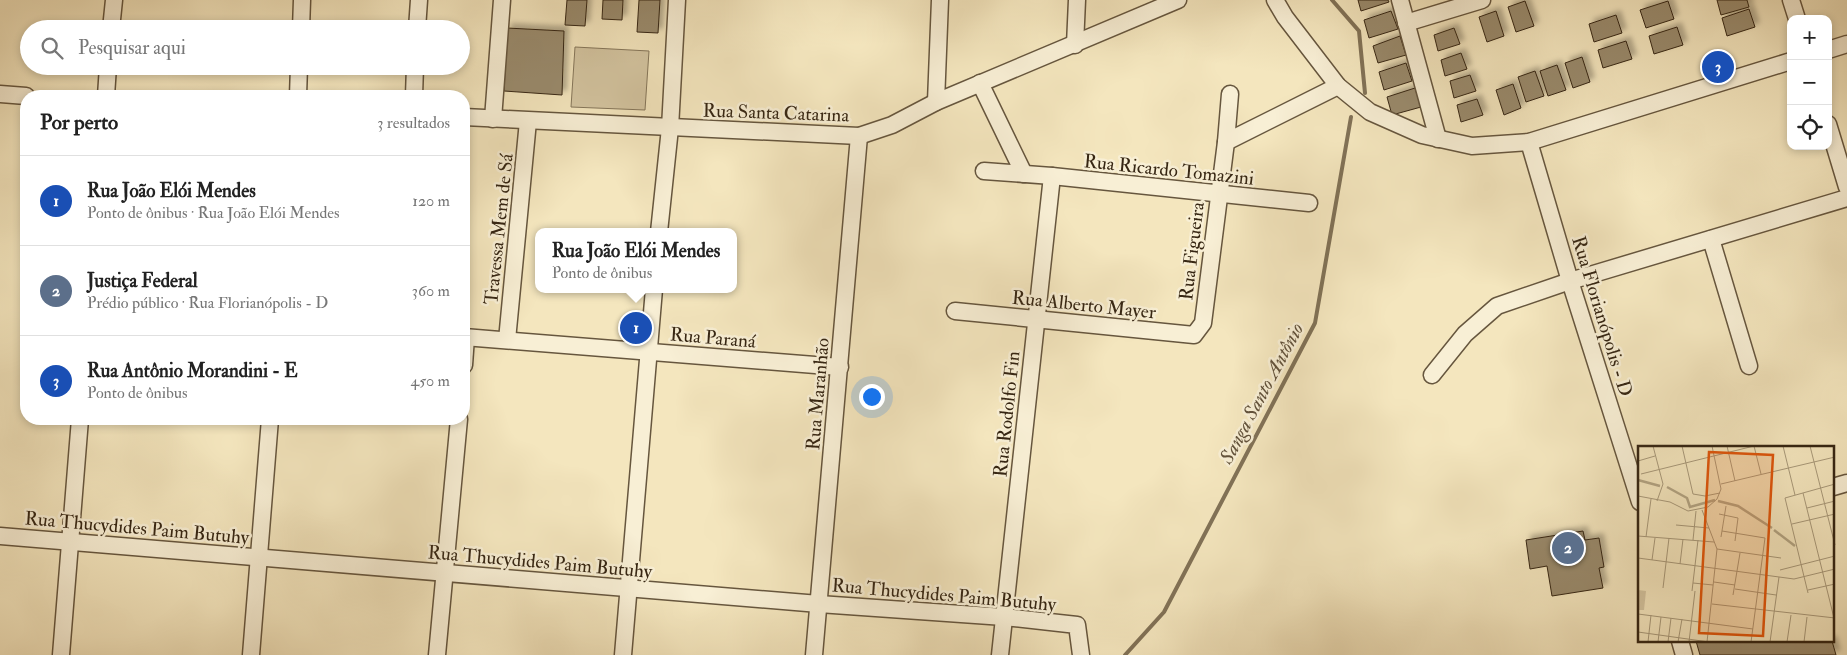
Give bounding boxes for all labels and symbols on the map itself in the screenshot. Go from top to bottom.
pin: 3 [1702,48,1734,86]
street label: Rua Santa Catarina [702,98,850,128]
street label: Rua Ricardo Tomazini [1083,149,1255,191]
street label: Travessa Mem de Sá [479,152,519,306]
street label: Rua Figueira [1174,200,1210,302]
street label: Rua Florianópolis - D [1565,233,1638,400]
street label: Rua Alberto Mayer [1011,286,1157,324]
pin: 1 [620,309,652,347]
water label: Sanga Santo Antônio [1213,319,1309,469]
street label: Rua Paraná [669,322,757,354]
street label: Rua Maranhão [801,337,835,451]
street label: Rua Rodolfo Fin [988,350,1026,478]
your location [859,384,885,410]
inset map [1638,446,1834,642]
street label: Rua Thucydides Paim Butuhy [24,506,251,550]
pin: 2 [1552,529,1584,567]
street label: Rua Thucydides Paim Butuhy [427,540,654,584]
street label: Rua Thucydides Paim Butuhy [831,573,1058,617]

